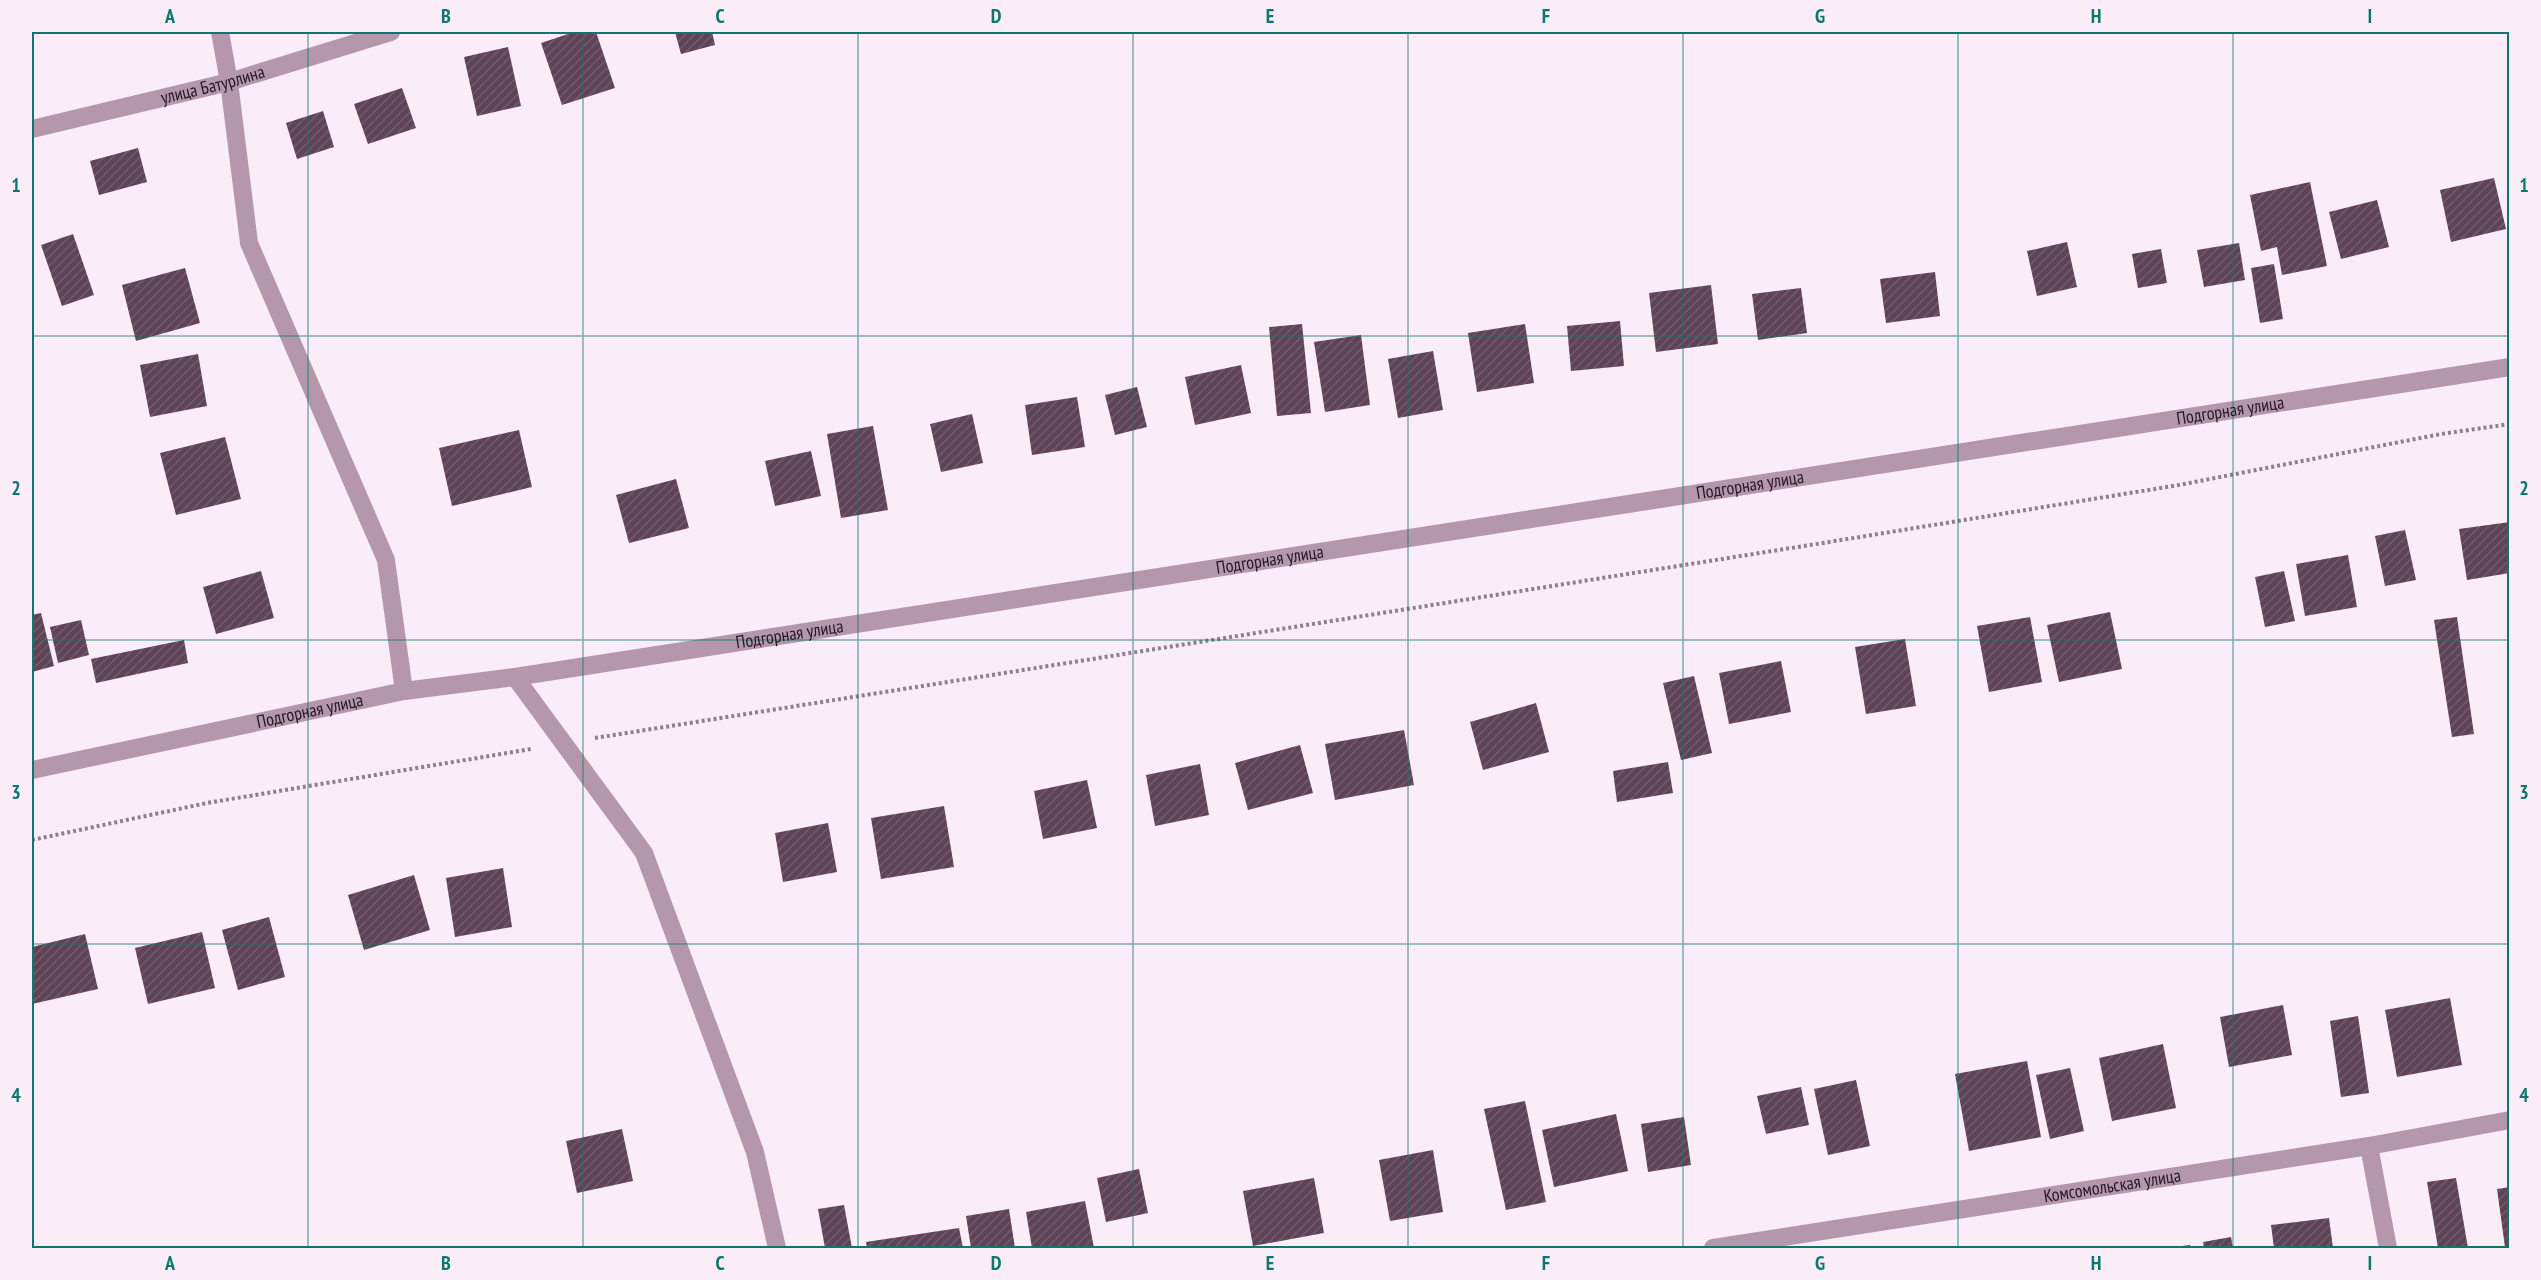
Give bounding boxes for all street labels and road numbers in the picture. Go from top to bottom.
street label: улица Батурлина [158,60,267,109]
street label: Подгорная улица [2175,390,2286,430]
street label: Подгорная улица [1695,465,1805,504]
street label: Подгорная улица [1214,540,1325,579]
street label: Подгорная улица [734,614,845,654]
street label: Подгорная улица [254,688,365,733]
street label: Комсомольская улица [2042,1163,2182,1207]

